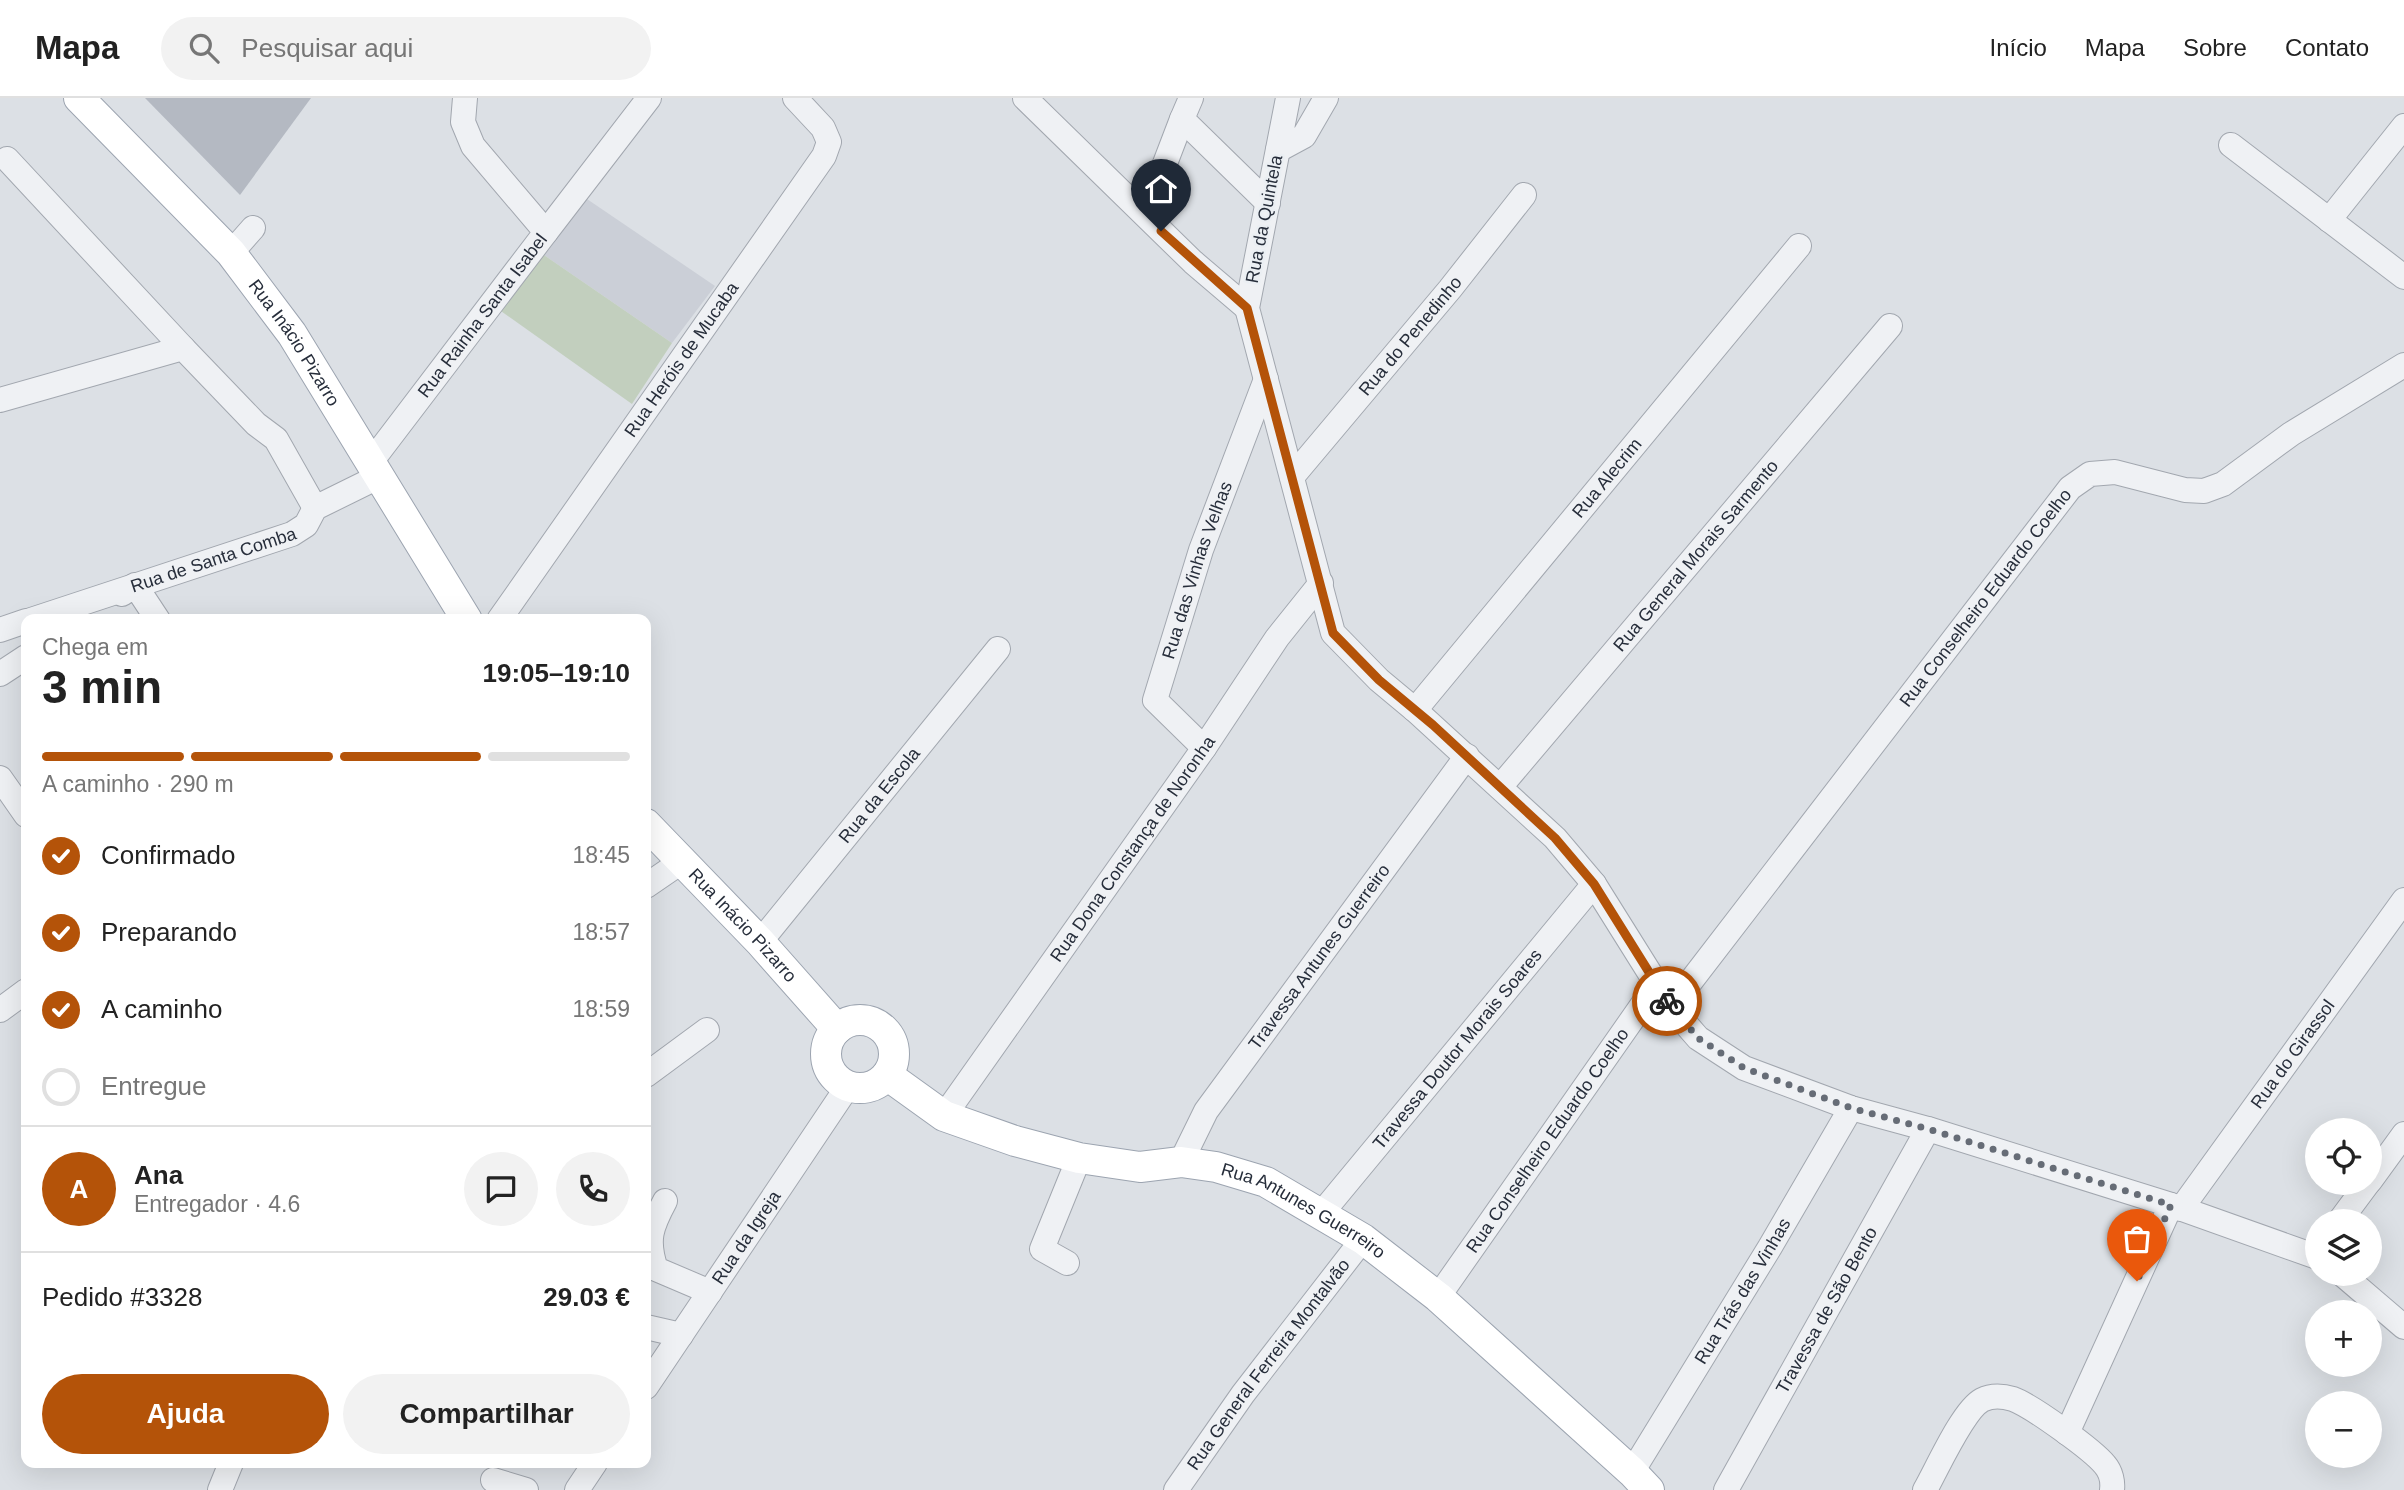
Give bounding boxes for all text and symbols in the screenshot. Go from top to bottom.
search box [161,17,651,80]
text: Mapa [35,29,119,66]
icon: search [185,29,223,67]
text: Pesquisar aqui [241,33,413,63]
text: Início [1989,34,2047,61]
text: Mapa [2085,34,2145,61]
text: Sobre [2183,34,2247,61]
text: Contato [2285,34,2369,61]
street label: Rua da Quintela [1242,152,1286,285]
pin [1131,159,1191,231]
icon: home [1142,170,1180,208]
street label: Rua Rainha Santa Isabel [414,230,551,401]
street label: Rua do Penedinho [1355,273,1466,400]
street label: Rua Inácio Pizarro [245,276,344,410]
street label: Rua Heróis de Mucaba [620,278,743,441]
street label: Rua Alecrim [1568,434,1646,522]
street label: Rua General Morais Sarmento [1609,456,1782,655]
street label: Rua das Vinhas Velhas [1158,479,1236,661]
street label: Rua Conselheiro Eduardo Coelho [1895,485,2076,711]
street label: Rua de Santa Comba [128,523,300,597]
text: Chega em [42,634,148,660]
text: 19:05–19:10 [483,658,630,688]
text: 3 min [42,661,162,713]
street label: Rua Dona Constança de Noronha [1046,732,1220,966]
street label: Rua da Escola [834,743,924,847]
text: A caminho · 290 m [42,771,234,797]
icon: check [42,837,80,875]
text: Confirmado [101,840,235,870]
text: 18:45 [572,842,630,868]
street label: Travessa Antunes Guerreiro [1245,861,1394,1053]
street label: Rua Inácio Pizarro [685,864,801,986]
icon: check [42,914,80,952]
text: Preparando [101,917,237,947]
text: 18:57 [572,919,630,945]
street label: Travessa Doutor Morais Soares [1369,945,1546,1153]
courier [1632,966,1702,1036]
icon: bike [1648,982,1686,1020]
icon: check [42,991,80,1029]
text: A caminho [101,994,222,1024]
text: 18:59 [572,996,630,1022]
street label: Rua do Girassol [2247,996,2339,1112]
street label: Rua Conselheiro Eduardo Coelho [1462,1024,1633,1257]
text: Entregue [101,1071,207,1101]
map controls [2305,1118,2382,1468]
button: locate [2305,1118,2382,1195]
button: chat [464,1152,538,1226]
button: phone [556,1152,630,1226]
street label: Rua Antunes Guerreiro [1219,1159,1389,1262]
text: Ana [134,1160,183,1190]
text: A [70,1174,88,1204]
street label: Rua da Igreja [708,1186,785,1288]
text: Entregador · 4.6 [134,1191,300,1217]
pin [2107,1209,2167,1281]
button: layers [2305,1209,2382,1286]
street label: Rua Trás das Vinhas [1691,1215,1794,1368]
icon: bag [2118,1220,2156,1258]
street label: Travessa de São Bento [1772,1223,1881,1397]
street label: Rua General Ferreira Montalvão [1183,1255,1354,1474]
text: Pedido #3328 [42,1282,202,1312]
text: 29.03 € [543,1282,630,1312]
button: + [2305,1300,2382,1377]
button: Ajuda [42,1374,329,1454]
button: Compartilhar [343,1374,630,1454]
button: − [2305,1391,2382,1468]

